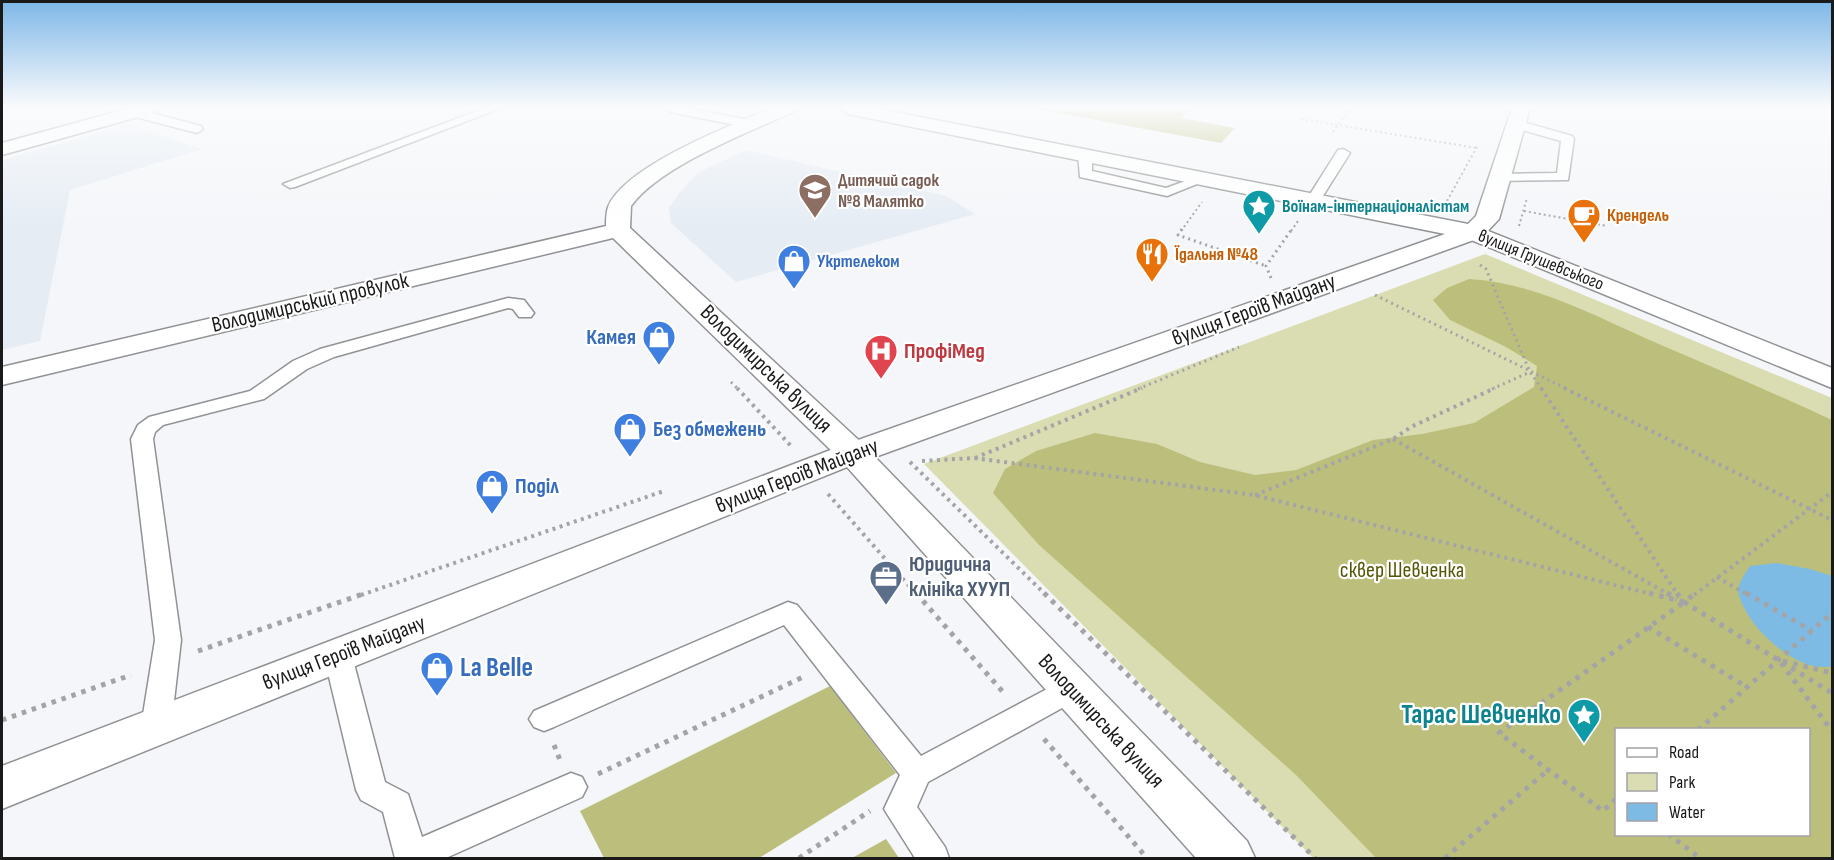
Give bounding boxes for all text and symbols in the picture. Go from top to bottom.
place label: Дитячий садок №8 Малятко [838,170,939,212]
school or university icon: Дитячий садок №8 Малятко [797,172,833,219]
place icon: Воїнам-інтернаціоналістам [1241,188,1277,235]
place label: Воїнам-інтернаціоналістам [1282,196,1469,217]
cafe icon: Крендель [1566,197,1602,244]
place label: Крендель [1607,205,1669,226]
street label: вулиця Грушевського [1475,225,1607,295]
restaurant icon: Їдальня №48 [1134,236,1170,283]
shop icon: Укртелеком [776,243,812,290]
place label: Їдальня №48 [1174,244,1258,265]
place label: Укртелеком [817,251,900,272]
street label: Володимирський провулок [209,267,412,339]
street label: вулиця Героїв Майдану [1169,268,1340,352]
street label: Володимирська вулиця [694,299,838,439]
shop icon: Камея [641,319,677,366]
place label: Камея [586,324,636,351]
hospital icon: ПрофіМед [863,333,899,380]
place label: ПрофіМед [904,338,985,365]
shop icon: Без обмежень [612,411,648,458]
place label: Без обмежень [653,416,766,443]
street label: вулиця Героїв Майдану [712,432,883,519]
shop icon: Поділ [474,468,510,515]
place label: Поділ [515,473,559,500]
place label: Юридична клініка ХУУП [909,551,1010,603]
park label: сквер Шевченка [1340,557,1464,584]
office icon: Юридична клініка ХУУП [868,559,904,606]
street label: вулиця Героїв Майдану [259,609,430,696]
street label: Володимирська вулиця [1032,648,1170,794]
shop icon: La Belle [419,650,455,697]
place label: La Belle [460,652,533,684]
place icon: Тарас Шевченко [1566,697,1602,744]
place label: Тарас Шевченко [1401,699,1561,731]
legend [1615,728,1810,836]
text: Road [1669,742,1699,763]
text: Park [1669,772,1695,793]
text: Water [1669,802,1705,823]

